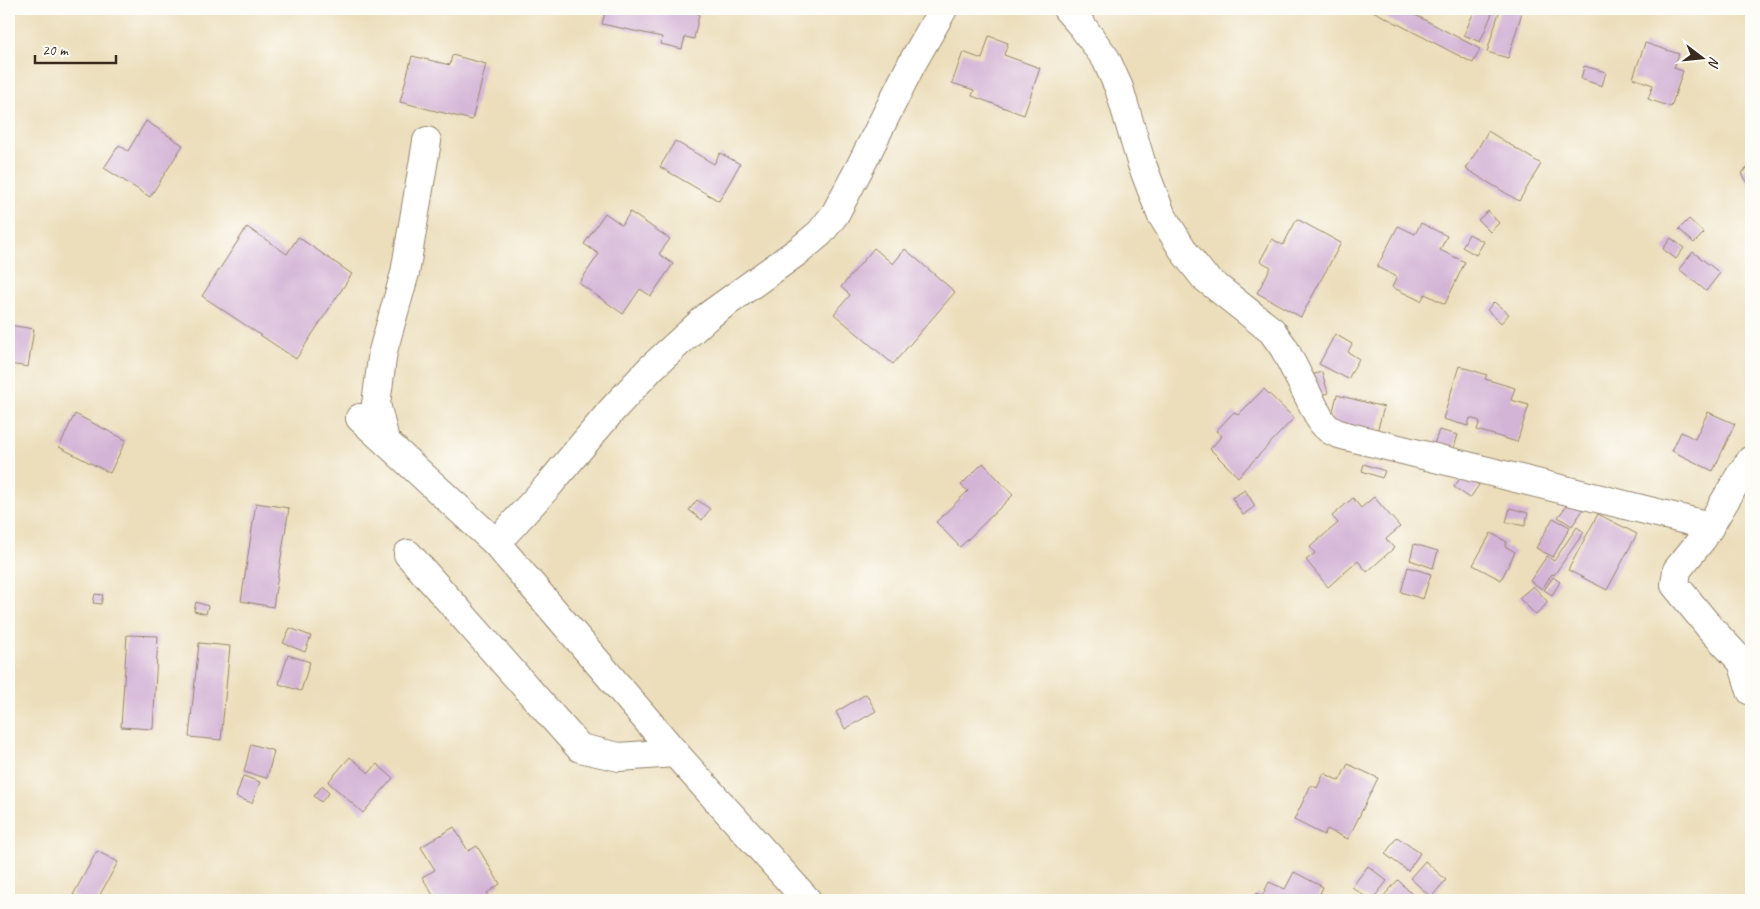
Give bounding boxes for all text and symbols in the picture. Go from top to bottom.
scale bar [35,32,116,64]
north arrow [1678,32,1728,82]
text: 20 m [42,41,69,60]
text: N [1704,55,1723,70]

